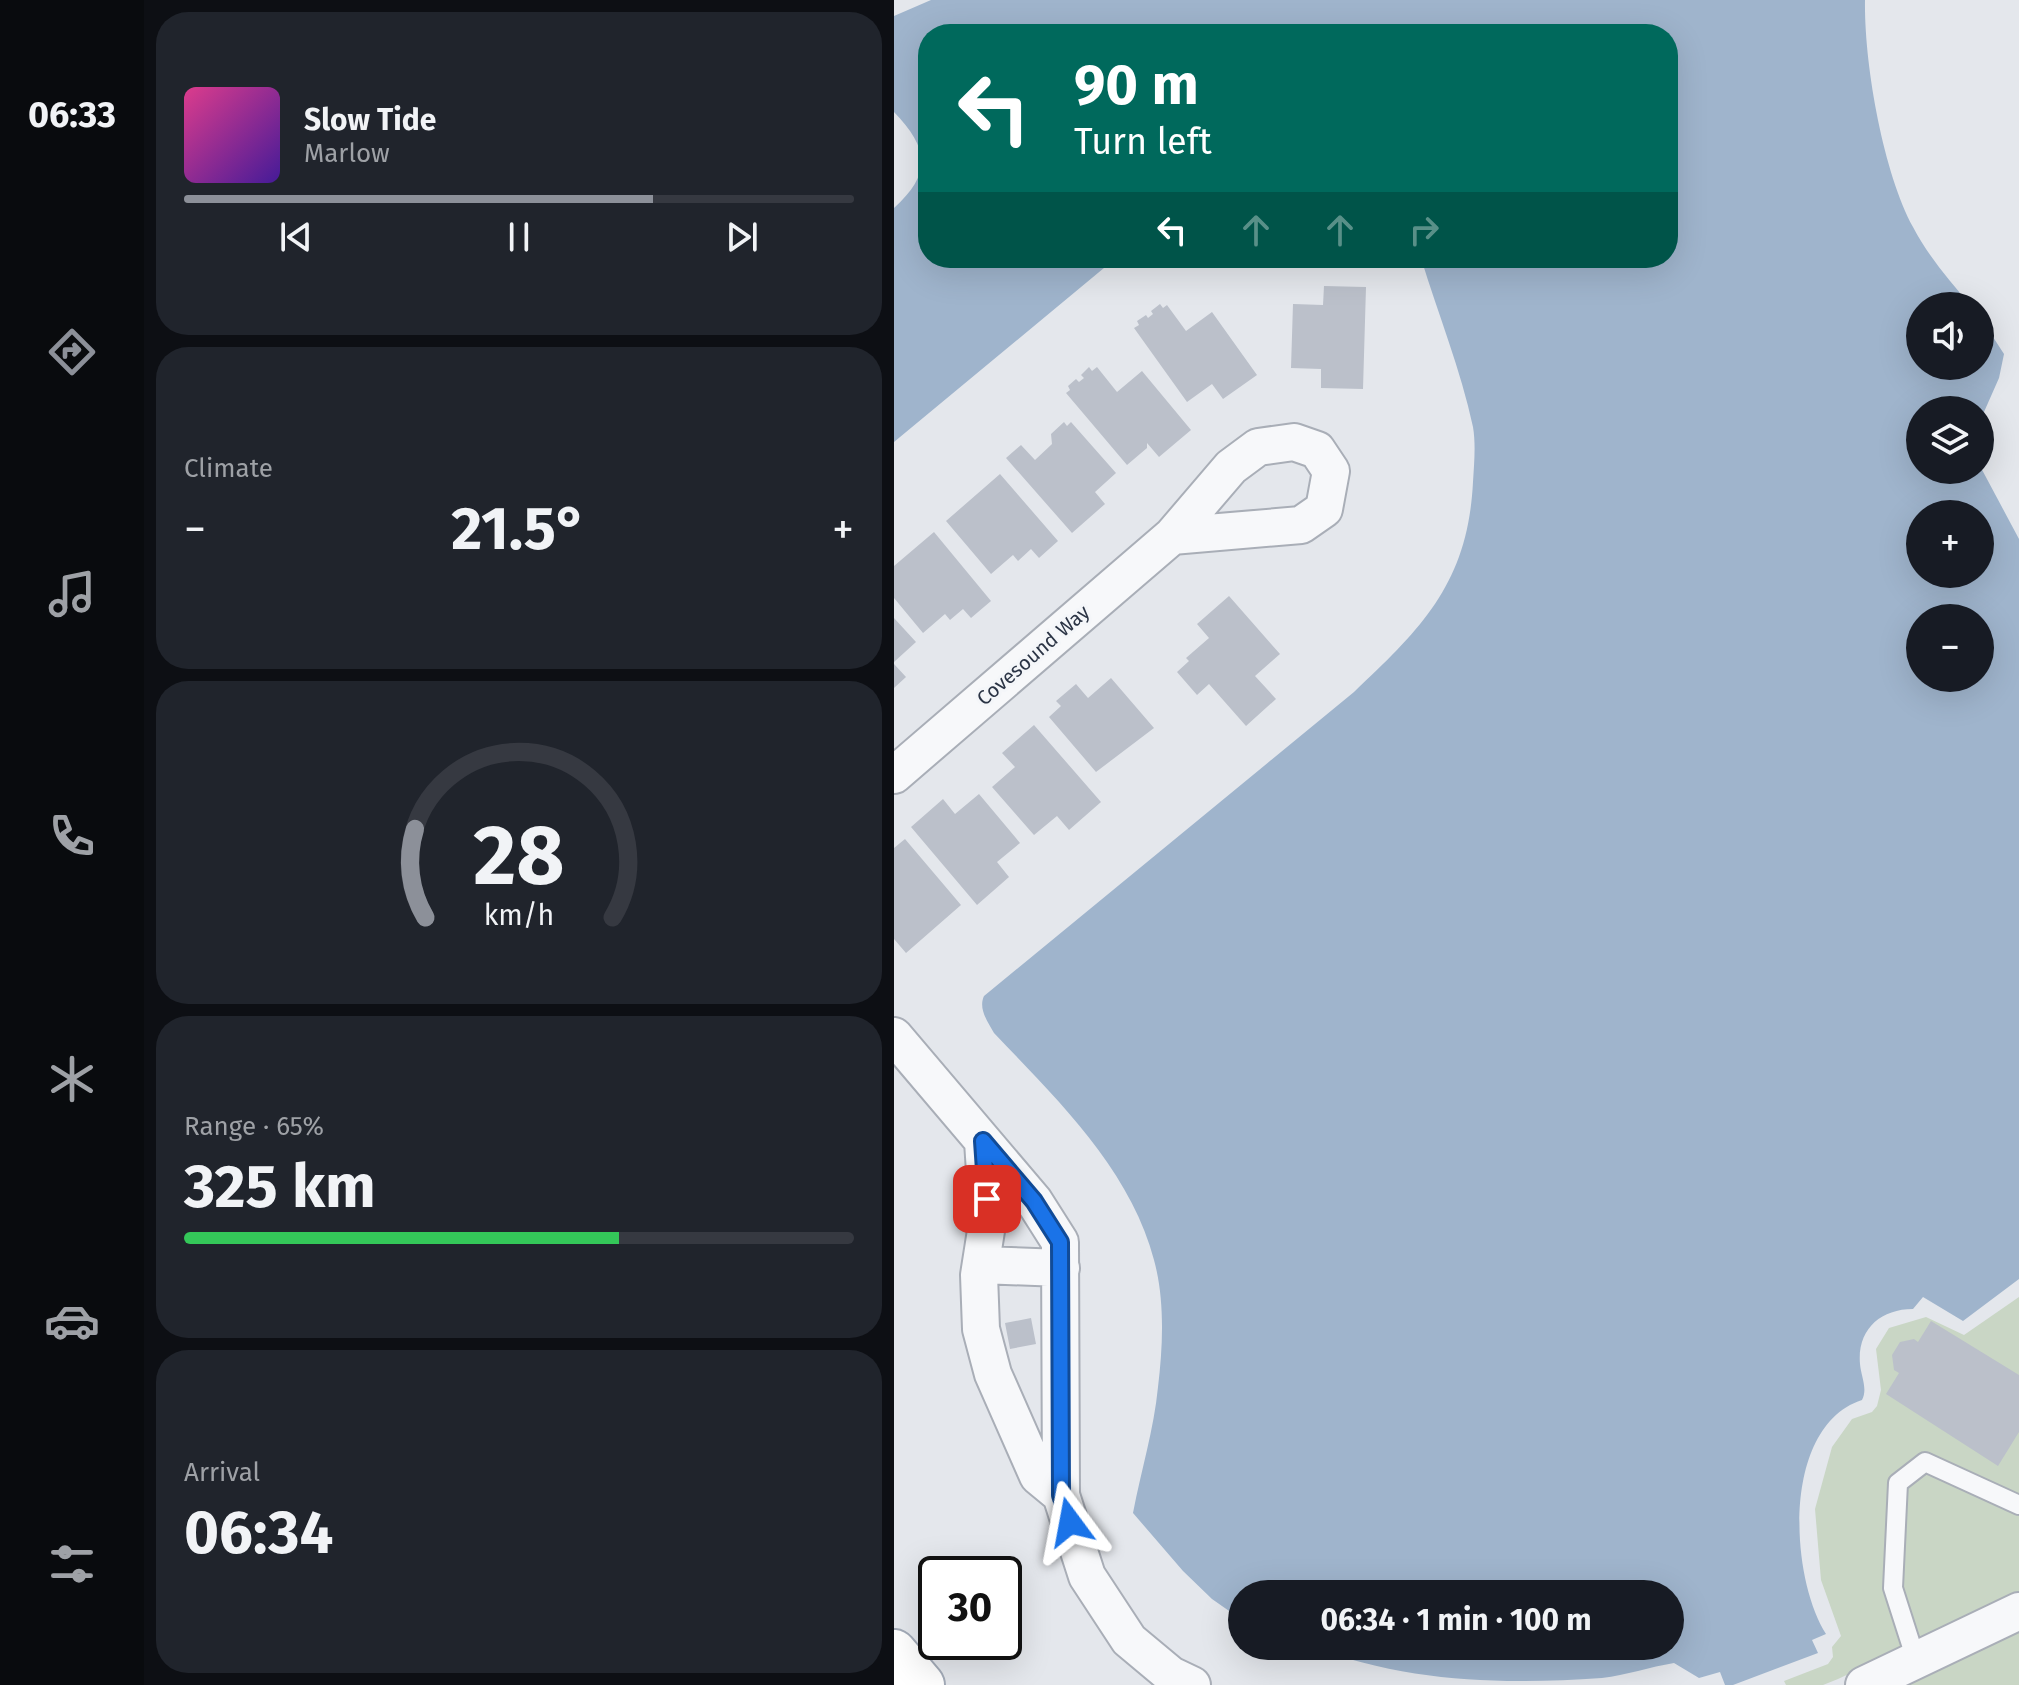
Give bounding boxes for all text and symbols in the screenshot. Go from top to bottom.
text: 90 m [1074,52,1199,119]
icon: left [942,56,1046,160]
text: 06:33 [28,93,116,137]
text: Slow Tide [304,102,436,138]
text: Turn left [1074,120,1212,164]
text: Marlow [304,138,390,169]
icon: left [1150,208,1194,252]
icon: ahead [1234,208,1278,252]
icon: ahead [1318,208,1362,252]
icon: right [1402,208,1446,252]
icon: previous [274,215,318,259]
icon: pause [497,215,541,259]
icon: next [720,215,764,259]
map controls [1906,292,1994,692]
button: sound [1906,292,1994,380]
icon: directions [44,324,100,380]
button: layers [1906,396,1994,484]
text: Climate [184,453,273,484]
text: 21.5° [451,493,587,565]
button: + [1906,500,1994,588]
text: − [184,503,206,556]
text: + [832,503,854,556]
icon: music [44,566,100,622]
street label: Covesound Way [972,600,1094,710]
button: − [1906,604,1994,692]
text: 28 [473,806,565,906]
icon: phone [44,808,100,864]
text: km/h [484,899,554,934]
icon: climate [44,1051,100,1107]
text: Range · 65% [184,1111,324,1142]
text: 325 km [184,1151,376,1223]
pin [953,1165,1021,1233]
icon: arrive [965,1177,1009,1221]
icon: car [44,1293,100,1349]
text: Arrival [184,1457,260,1488]
position arrow [1028,1480,1112,1564]
text: 06:34 [184,1497,333,1569]
icon: filters [44,1536,100,1592]
speed limit sign: 30 [918,1556,1022,1660]
text: 06:34 · 1 min · 100 m [1320,1602,1592,1638]

